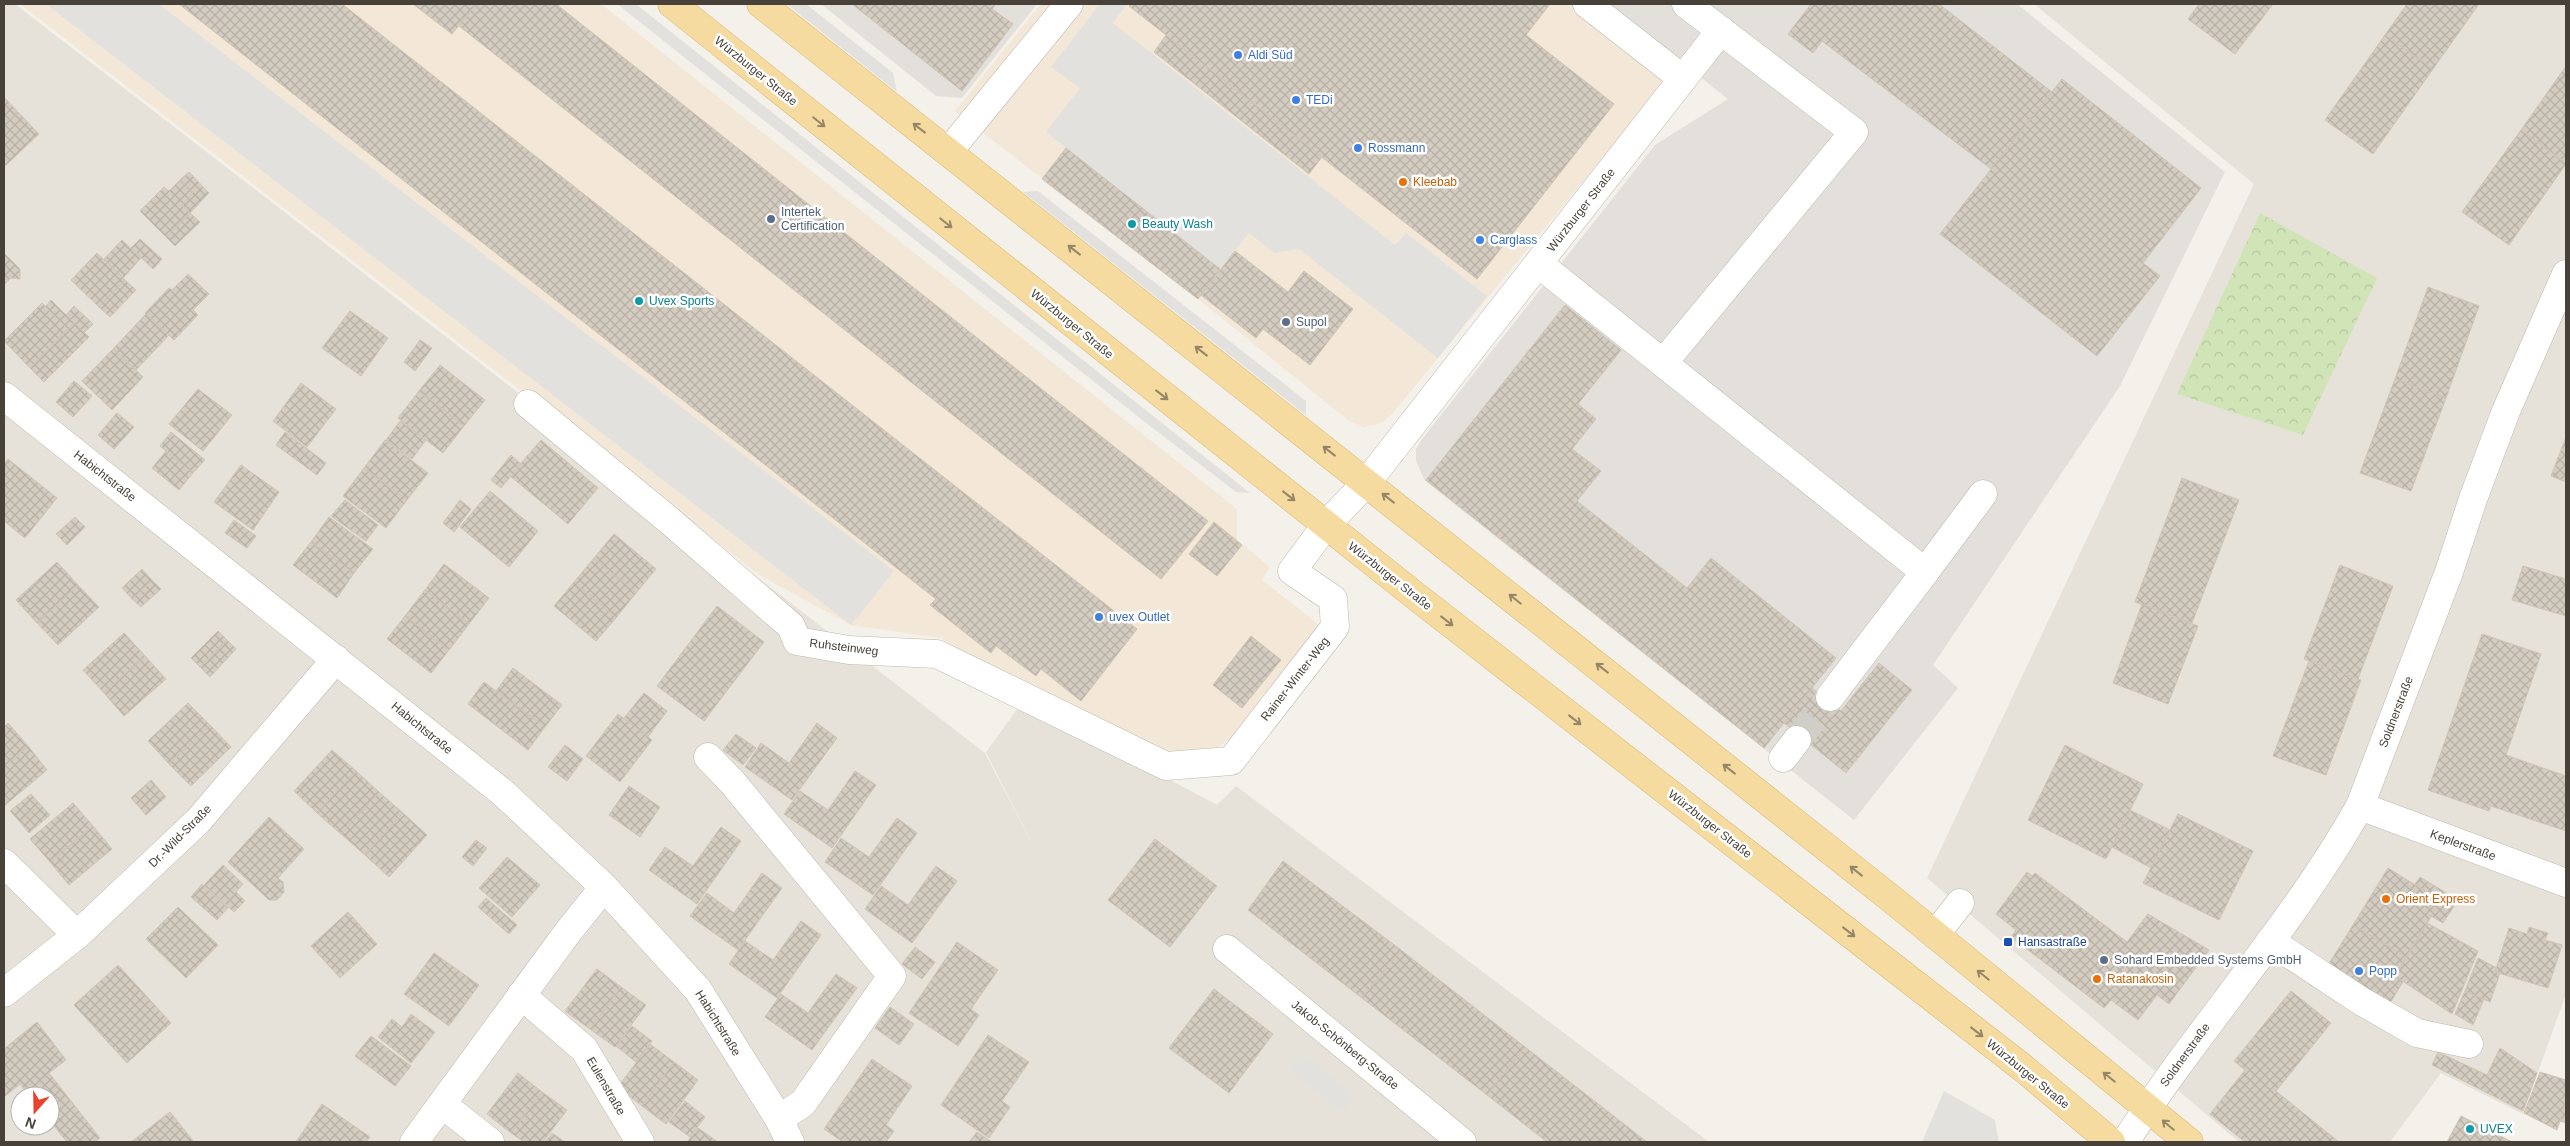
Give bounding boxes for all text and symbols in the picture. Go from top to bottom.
street label: Würzburger Straße [712,33,800,109]
place label: Aldi Süd [1248,48,1293,62]
marker: Aldi Süd [1232,49,1244,61]
place label: TEDi [1306,93,1333,107]
marker: TEDi [1290,94,1302,106]
one-way arrow [813,116,826,127]
one-way arrow [913,122,926,133]
place label: Rossmann [1368,141,1425,155]
marker: Rossmann [1352,142,1364,154]
street label: Würzburger Straße [1544,165,1618,255]
place label: Kleebab [1413,175,1457,189]
marker: Kleebab [1397,176,1409,188]
place label: Intertek Certification [781,205,844,233]
marker: Intertek Certification [765,213,777,225]
place label: Beauty Wash [1142,217,1213,231]
one-way arrow [939,218,952,229]
marker: Beauty Wash [1126,218,1138,230]
place label: Carglass [1490,233,1537,247]
marker: Carglass [1474,234,1486,246]
one-way arrow [1068,244,1081,255]
street label: Würzburger Straße [1028,286,1116,362]
place label: Uvex Sports [649,294,714,308]
marker: Uvex Sports [633,295,645,307]
place label: Supol [1296,315,1327,329]
marker: Supol [1280,316,1292,328]
one-way arrow [1195,345,1208,356]
one-way arrow [1155,390,1168,401]
one-way arrow [1323,446,1336,457]
street label: Habichtstraße [71,447,139,505]
one-way arrow [1282,491,1296,501]
one-way arrow [1382,493,1395,504]
street label: Würzburger Straße [1345,539,1435,613]
one-way arrow [1509,594,1522,605]
place label: uvex Outlet [1109,610,1170,624]
marker: uvex Outlet [1093,611,1105,623]
one-way arrow [1440,615,1453,626]
street label: Rainer-Winter-Weg [1258,634,1332,724]
street label: Ruhsteinweg [809,636,879,658]
one-way arrow [1596,663,1609,674]
street label: Soldnerstraße [2376,674,2416,750]
street label: Habichtstraße [389,699,456,757]
one-way arrow [1568,715,1582,725]
one-way arrow [1723,764,1736,775]
street label: Würzburger Straße [1665,787,1755,861]
street label: Dr.-Wild-Straße [146,802,214,870]
street label: Keplerstraße [2428,827,2498,863]
one-way arrow [1850,865,1863,876]
place label: Orient Express [2396,892,2475,906]
marker: Orient Express [2380,893,2392,905]
one-way arrow [1842,927,1855,938]
place label: Hansastraße [2018,935,2087,949]
marker: Hansastraße [2002,936,2014,948]
place label: Sohard Embedded Systems GmbH [2114,953,2301,967]
marker: Sohard Embedded Systems GmbH [2098,954,2110,966]
place label: Popp [2369,964,2397,978]
marker: Popp [2353,965,2365,977]
one-way arrow [1977,969,1990,980]
place label: Ratanakosin [2107,972,2174,986]
marker: Ratanakosin [2091,973,2103,985]
street label: Habichtstraße [692,988,744,1059]
street label: Jakob-Schönberg-Straße [1288,997,1402,1093]
street label: Soldnerstraße [2157,1020,2213,1090]
one-way arrow [1970,1027,1984,1037]
street label: Würzburger Straße [1984,1036,2072,1112]
street label: Eulenstraße [584,1054,628,1118]
one-way arrow [2103,1072,2116,1083]
north arrow [10,1086,60,1136]
text: N [23,1114,38,1132]
one-way arrow [2162,1120,2175,1131]
place label: UVEX [2480,1122,2513,1136]
marker: UVEX [2464,1123,2476,1135]

